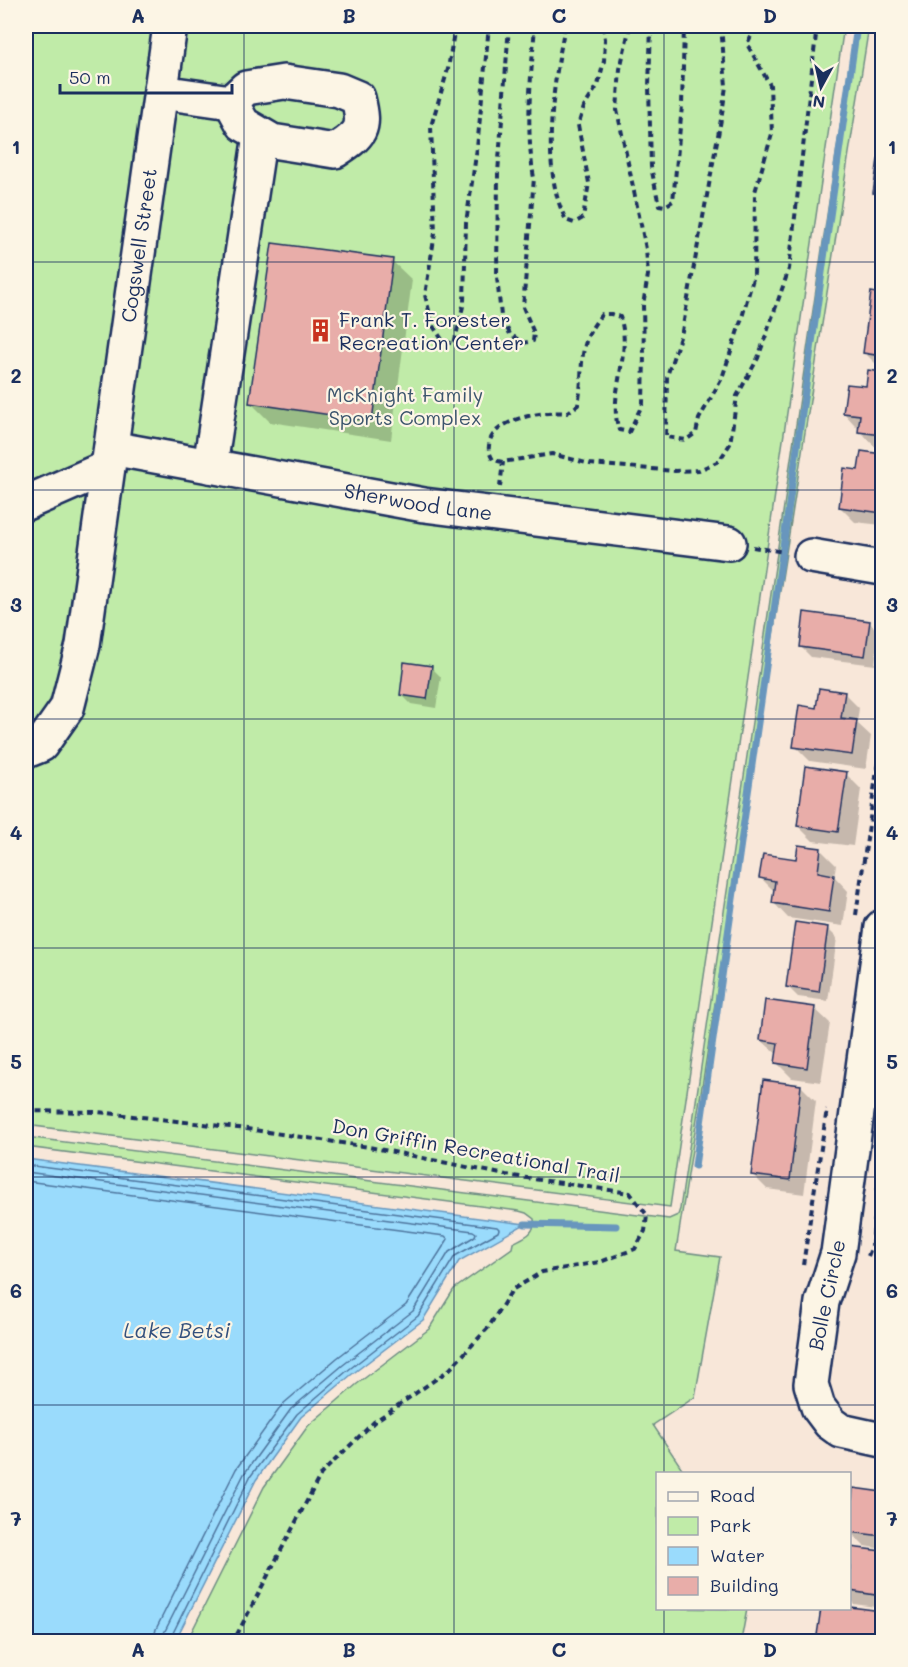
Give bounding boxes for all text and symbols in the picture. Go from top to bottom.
text: A [131,2,145,28]
text: B [342,2,356,28]
text: C [552,2,567,28]
text: D [763,2,777,28]
scale bar [60,57,232,95]
north arrow [791,57,851,117]
text: 50 m [69,65,111,89]
text: N [811,91,826,114]
text: 1 [12,133,20,159]
text: 1 [888,133,896,159]
street label: Cogswell Street [114,166,162,324]
place label: Frank T. Forester Recreation Center [339,306,524,355]
building icon: Frank T. Forester Recreation Center [308,318,334,344]
text: 2 [10,362,22,388]
text: 2 [886,362,898,388]
park label: McKnight Family Sports Complex [327,381,483,430]
street label: Sherwood Lane [342,477,494,525]
text: 3 [10,591,22,617]
text: 3 [886,591,898,617]
text: 4 [10,819,23,845]
text: 4 [886,819,899,845]
text: 5 [10,1048,22,1074]
text: 5 [886,1048,898,1074]
street label: Don Griffin Recreational Trail [330,1112,622,1188]
street label: Bolle Circle [802,1237,850,1353]
text: 6 [10,1277,22,1303]
text: 6 [886,1277,898,1303]
water label: Lake Betsi [124,1316,231,1343]
legend [656,1472,851,1610]
text: Road [710,1483,755,1507]
text: 7 [10,1505,22,1531]
text: 7 [886,1505,898,1531]
text: Park [710,1513,751,1537]
text: Water [710,1543,765,1567]
text: Building [710,1573,778,1597]
text: A [131,1636,145,1662]
text: B [342,1636,356,1662]
text: C [552,1636,567,1662]
text: D [763,1636,777,1662]

